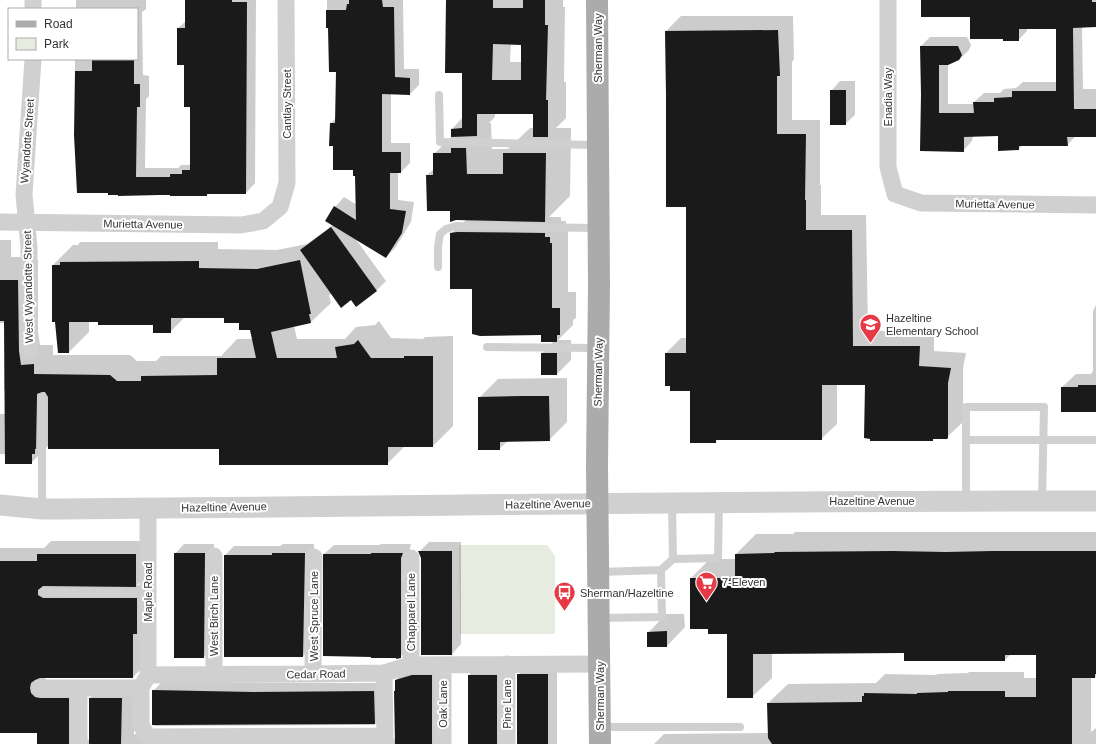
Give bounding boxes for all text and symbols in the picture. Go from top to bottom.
legend [8,8,138,60]
street label: Sherman Way [592,13,604,83]
text: Road [44,17,73,31]
text: Park [44,37,70,51]
street label: Enadia Way [882,67,894,126]
street label: Cantlay Street [281,69,293,139]
street label: Wyandotte Street [18,98,36,184]
street label: Murietta Avenue [955,197,1035,211]
street label: Murietta Avenue [103,217,183,231]
street label: West Wyandotte Street [21,230,35,344]
school or university icon: Hazeltine Elementary School [857,311,883,344]
place label: Hazeltine Elementary School [886,312,978,337]
street label: Sherman Way [591,337,605,407]
street label: Hazeltine Avenue [829,495,915,507]
street label: Hazeltine Avenue [505,497,591,511]
street label: Hazeltine Avenue [181,500,267,514]
street label: Maple Road [142,562,154,622]
supermarket icon: 7-Eleven [694,569,720,602]
street label: West Spruce Lane [308,571,320,661]
street label: Chapparel Lane [405,573,417,651]
street label: West Birch Lane [208,576,220,656]
place label: 7-Eleven [722,576,765,588]
bus stop icon: Sherman/Hazeltine [552,580,578,613]
place label: Sherman/Hazeltine [580,587,674,599]
street label: Sherman Way [594,661,606,731]
street label: Cedar Road [286,667,346,681]
street label: Pine Lane [501,679,513,729]
street label: Oak Lane [437,680,449,728]

